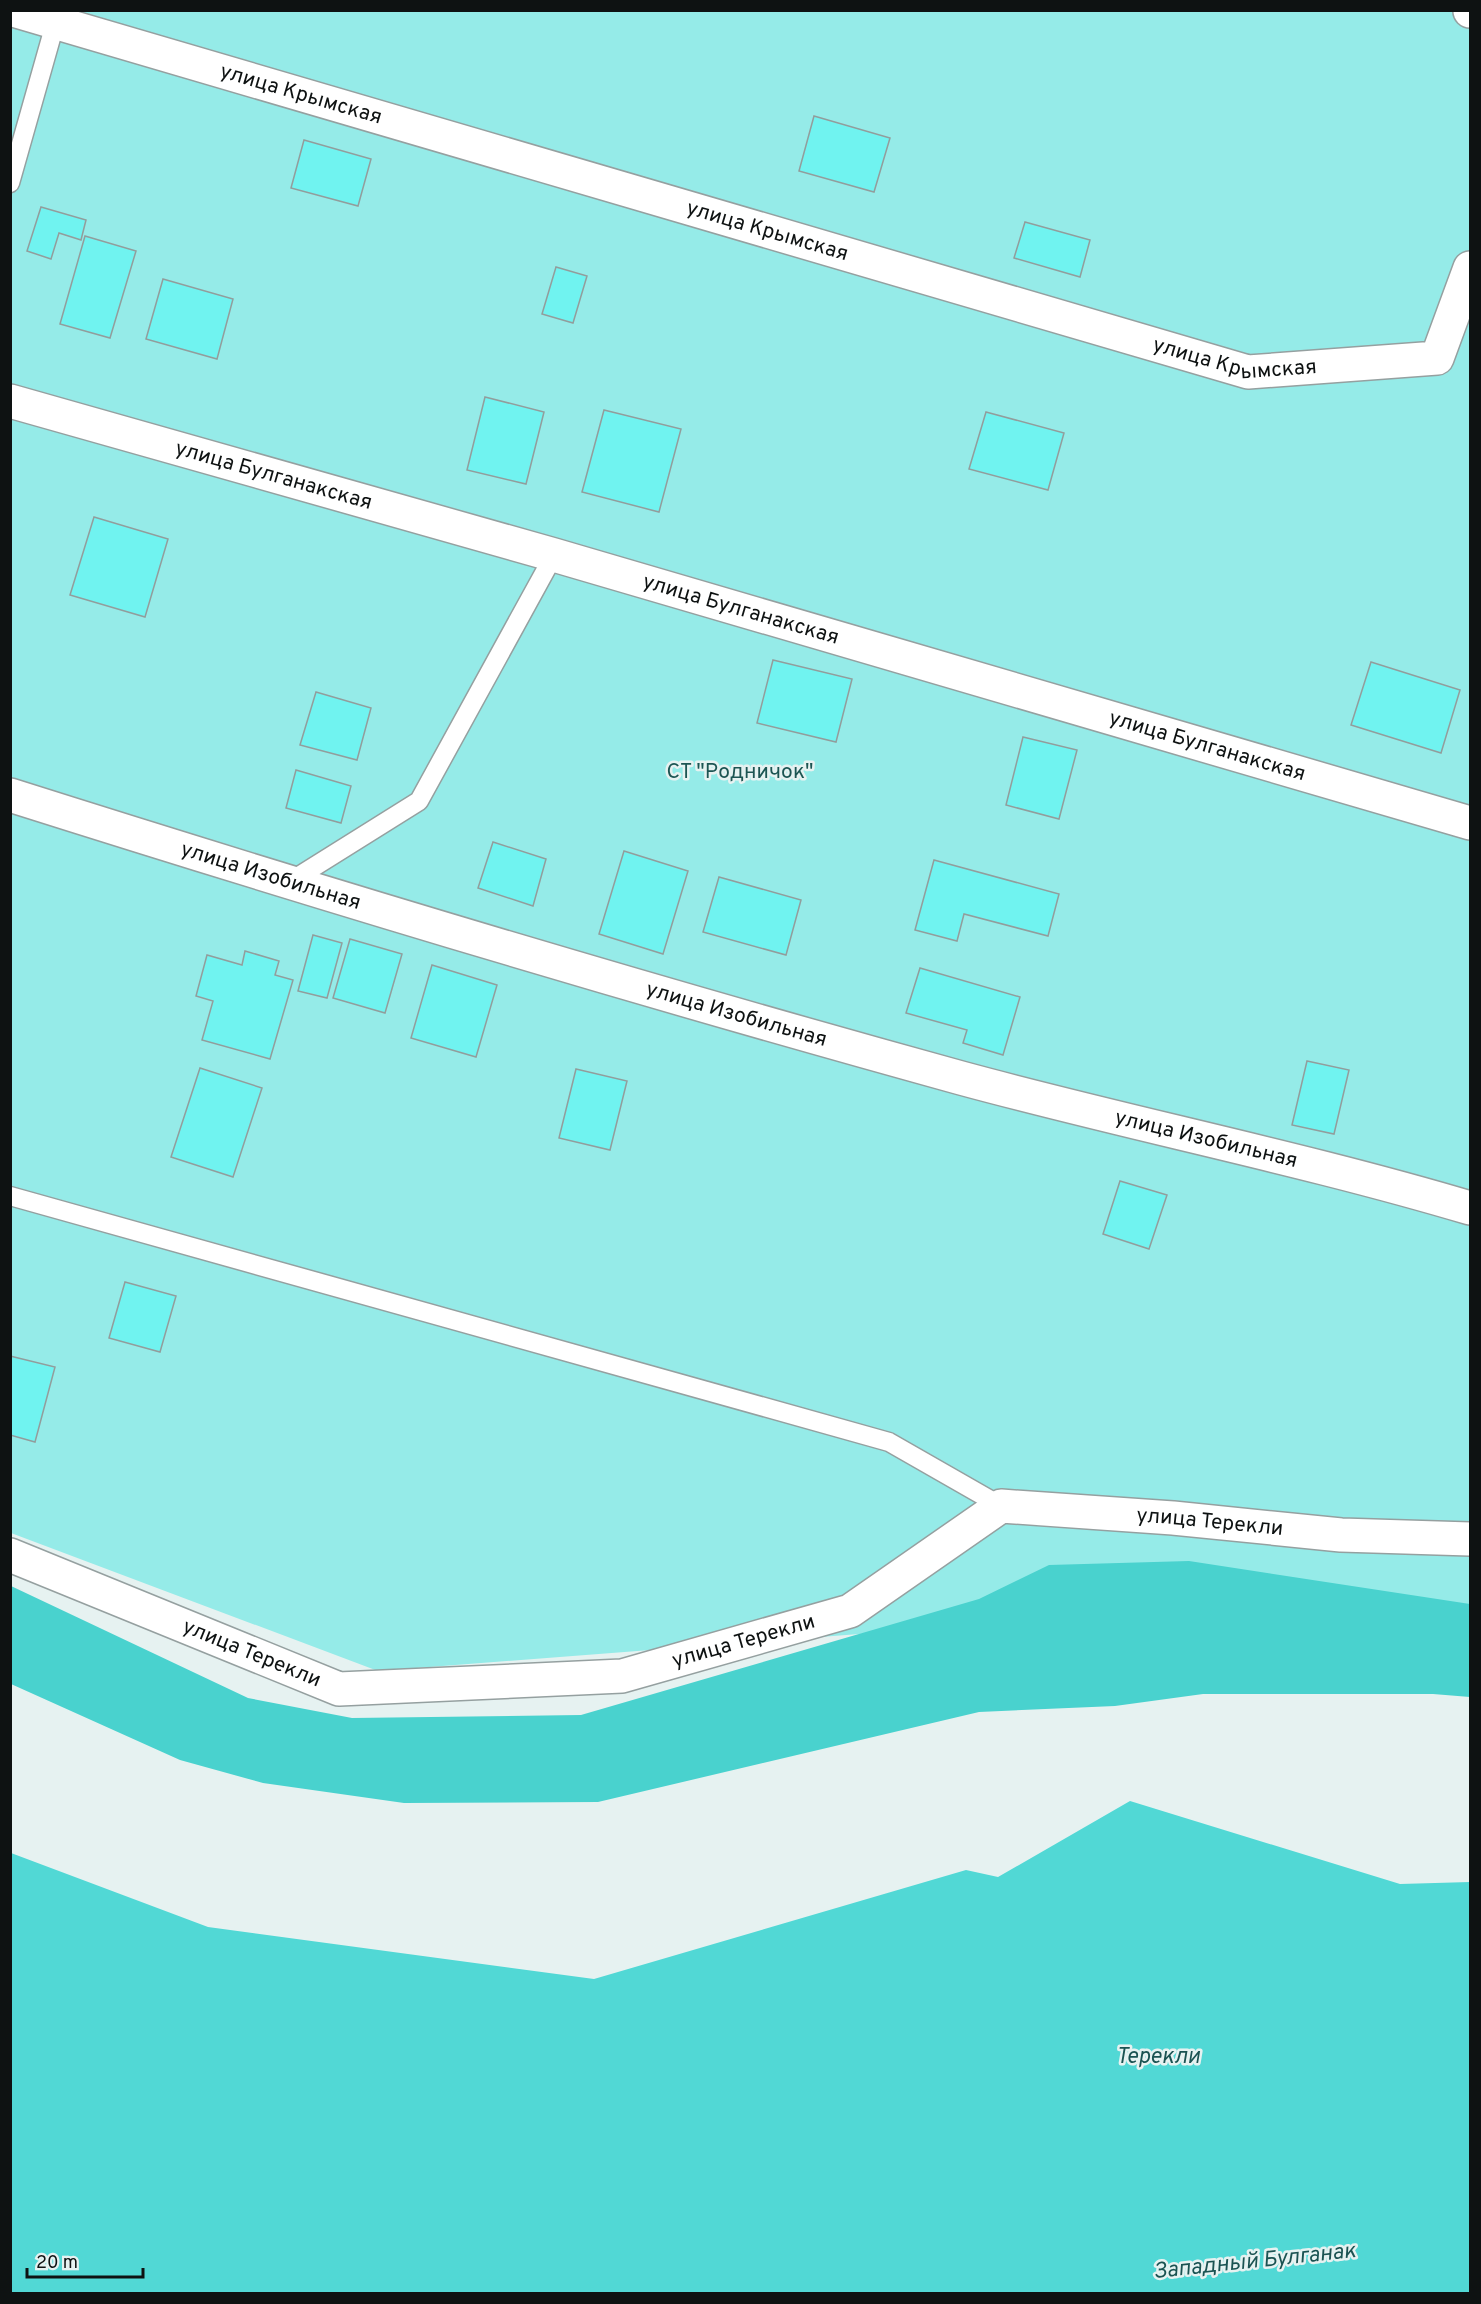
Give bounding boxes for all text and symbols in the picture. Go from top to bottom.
street label: улица Крымская [217,58,385,131]
street label: улица Крымская [683,195,851,268]
street label: улица Крымская [1149,331,1318,386]
street label: улица Булганакская [172,435,375,516]
street label: улица Булганакская [639,568,842,651]
street label: улица Булганакская [1106,705,1309,788]
park label: СТ "Родничок" [667,759,813,786]
street label: улица Изобильная [177,836,364,917]
street label: улица Изобильная [643,976,830,1053]
street label: улица Изобильная [1112,1104,1300,1174]
street label: улица Терекли [1135,1502,1285,1543]
street label: улица Терекли [669,1608,818,1675]
street label: улица Терекли [178,1613,325,1694]
water label: Терекли [1116,2044,1200,2071]
water label: Западный Булганак [1153,2238,1358,2286]
scale bar [27,2241,142,2279]
text: 20 m [36,2252,78,2275]

